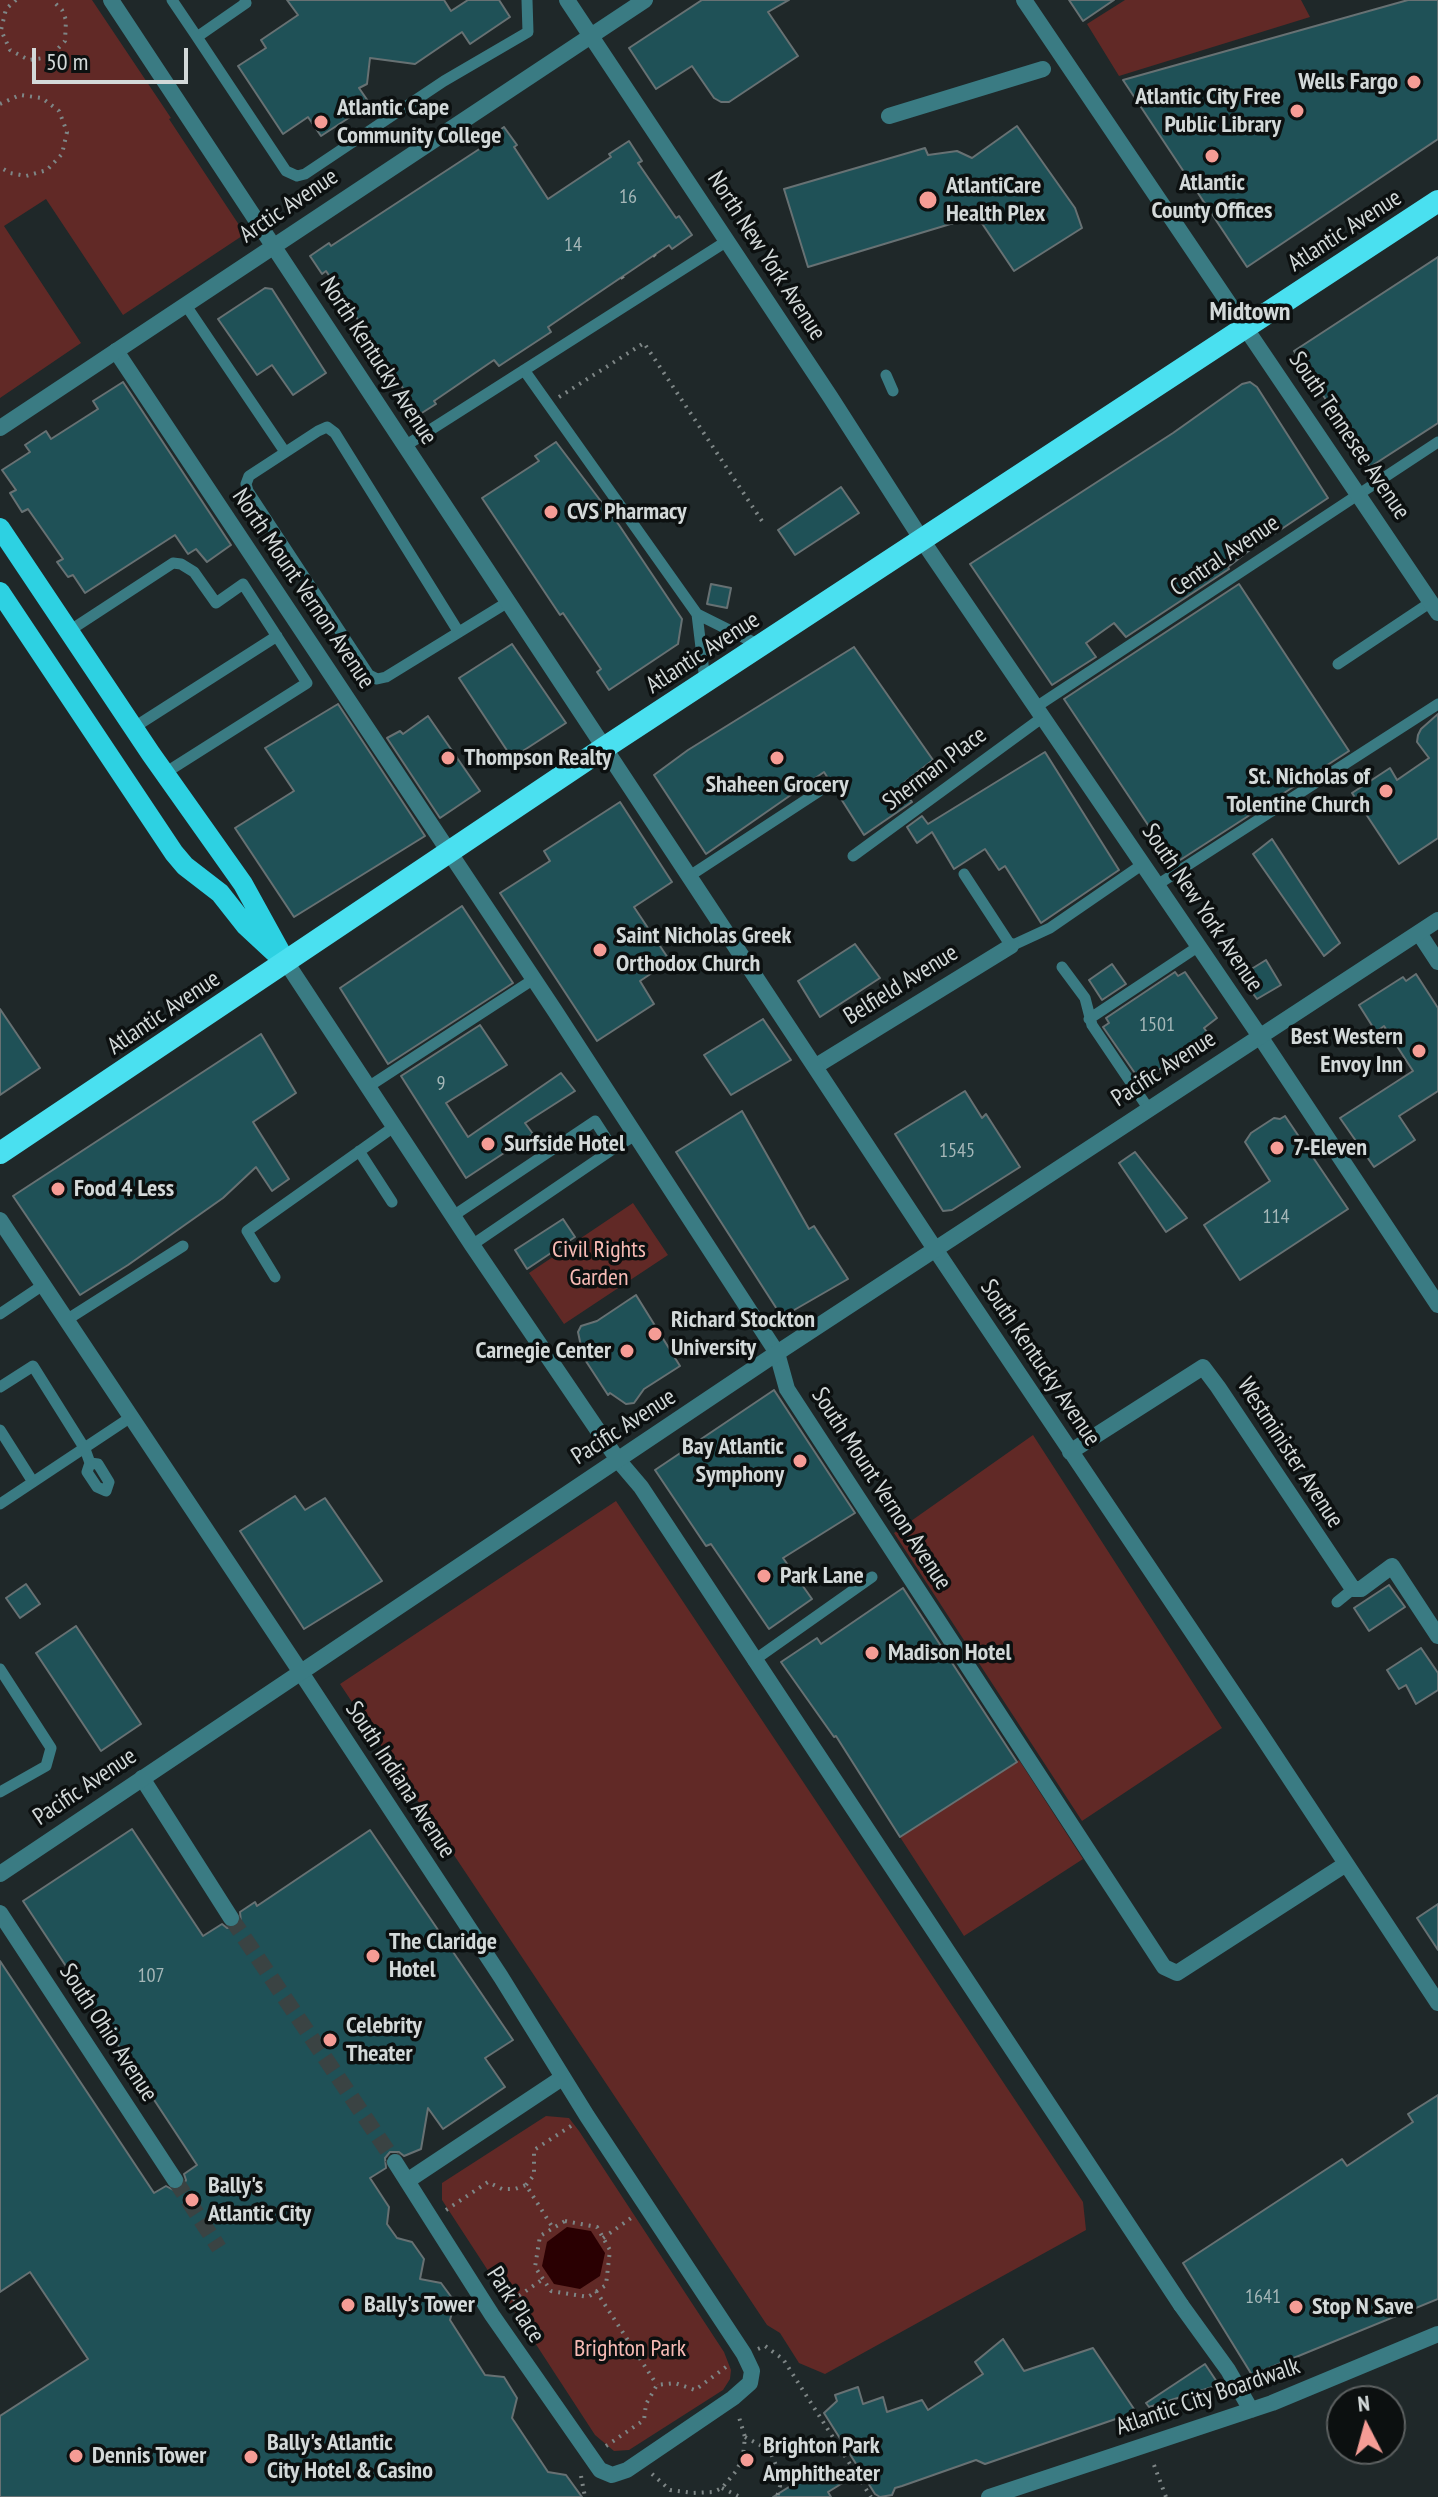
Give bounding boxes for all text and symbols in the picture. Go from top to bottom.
scale bar [36,32,192,82]
text: 50 m [46,46,88,77]
place label: Wells Fargo [1298,68,1398,96]
marker: Wells Fargo [1405,73,1423,91]
place label: Atlantic City Free Public Library [1135,83,1281,139]
place label: Atlantic Cape Community College [337,94,501,150]
marker: Atlantic City Free Public Library [1288,102,1306,120]
marker: Atlantic Cape Community College [312,113,330,131]
marker: Atlantic County Offices [1203,147,1221,165]
street label: Arctic Avenue [234,163,344,249]
street label: North New York Avenue [701,166,831,346]
place label: Atlantic County Offices [1152,169,1272,225]
place label: AtlantiCare Health Plex [946,172,1045,228]
street label: Atlantic Avenue [1283,184,1407,278]
house number: 16 [619,185,637,209]
marker: AtlantiCare Health Plex [917,189,939,211]
house number: 14 [564,233,582,257]
street label: North Kentucky Avenue [313,272,443,450]
district label: Midtown [1210,297,1290,329]
street label: South Tennesee Avenue [1282,347,1416,525]
street label: North Mount Vernon Avenue [225,484,381,694]
place label: CVS Pharmacy [567,498,687,526]
marker: CVS Pharmacy [542,503,560,521]
street label: Central Avenue [1165,509,1285,603]
street label: Atlantic Avenue [641,606,765,700]
street label: Sherman Place [878,721,992,817]
place label: Thompson Realty [464,744,611,772]
marker: Thompson Realty [439,749,457,767]
marker: Shaheen Grocery [768,749,786,767]
place label: St. Nicholas of Tolentine Church [1227,763,1370,819]
place label: Shaheen Grocery [706,771,848,799]
marker: St. Nicholas of Tolentine Church [1377,782,1395,800]
street label: South New York Avenue [1135,819,1269,997]
place label: Saint Nicholas Greek Orthodox Church [616,922,791,978]
street label: Belfield Avenue [839,939,963,1031]
marker: Saint Nicholas Greek Orthodox Church [591,941,609,959]
street label: Atlantic Avenue [102,965,226,1061]
house number: 1501 [1139,1013,1175,1037]
place label: Best Western Envoy Inn [1291,1023,1403,1079]
street label: Pacific Avenue [1107,1025,1221,1113]
marker: Best Western Envoy Inn [1410,1042,1428,1060]
house number: 9 [437,1072,445,1096]
place label: Surfside Hotel [504,1130,625,1158]
place label: 7-Eleven [1293,1134,1367,1162]
marker: Surfside Hotel [479,1135,497,1153]
house number: 1545 [939,1139,975,1163]
marker: 7-Eleven [1268,1139,1286,1157]
place label: Food 4 Less [74,1175,174,1203]
marker: Food 4 Less [49,1180,67,1198]
house number: 114 [1263,1205,1289,1229]
park label: Civil Rights Garden [552,1236,646,1292]
street label: South Kentucky Avenue [974,1274,1106,1452]
place label: Richard Stockton University [671,1306,815,1362]
marker: Richard Stockton University [646,1325,664,1343]
place label: Carnegie Center [475,1337,611,1365]
marker: Carnegie Center [618,1342,636,1360]
street label: Westminister Avenue [1231,1373,1349,1533]
street label: Pacific Avenue [567,1383,681,1471]
street label: South Mount Vernon Avenue [805,1383,957,1595]
place label: Bay Atlantic Symphony [682,1433,784,1489]
marker: Bay Atlantic Symphony [791,1452,809,1470]
place label: Park Lane [780,1562,864,1590]
marker: Park Lane [755,1567,773,1585]
place label: Madison Hotel [888,1639,1011,1667]
marker: Madison Hotel [863,1644,881,1662]
street label: South Indiana Avenue [339,1696,461,1864]
street label: Pacific Avenue [28,1742,142,1832]
place label: The Claridge Hotel [389,1928,497,1984]
marker: The Claridge Hotel [364,1947,382,1965]
street label: South Ohio Avenue [53,1959,163,2107]
house number: 107 [138,1964,164,1988]
place label: Celebrity Theater [346,2012,422,2068]
marker: Celebrity Theater [321,2031,339,2049]
place label: Bally's Atlantic City [208,2172,311,2228]
marker: Bally's Atlantic City [183,2191,201,2209]
street label: Park Place [480,2262,550,2348]
house number: 1641 [1245,2285,1281,2309]
place label: Bally's Tower [364,2291,475,2319]
place label: Stop N Save [1312,2293,1414,2321]
marker: Bally's Tower [339,2296,357,2314]
marker: Stop N Save [1287,2298,1305,2316]
park label: Brighton Park [574,2335,686,2363]
street label: Atlantic City Boardwalk [1112,2352,1304,2442]
north arrow [1326,2385,1406,2465]
text: N [1356,2389,1371,2418]
place label: Bally's Atlantic City Hotel & Casino [267,2429,433,2485]
place label: Brighton Park Amphitheater [763,2432,880,2488]
place label: Dennis Tower [92,2442,206,2470]
marker: Dennis Tower [67,2447,85,2465]
marker: Bally's Atlantic City Hotel & Casino [242,2448,260,2466]
marker: Brighton Park Amphitheater [738,2451,756,2469]

